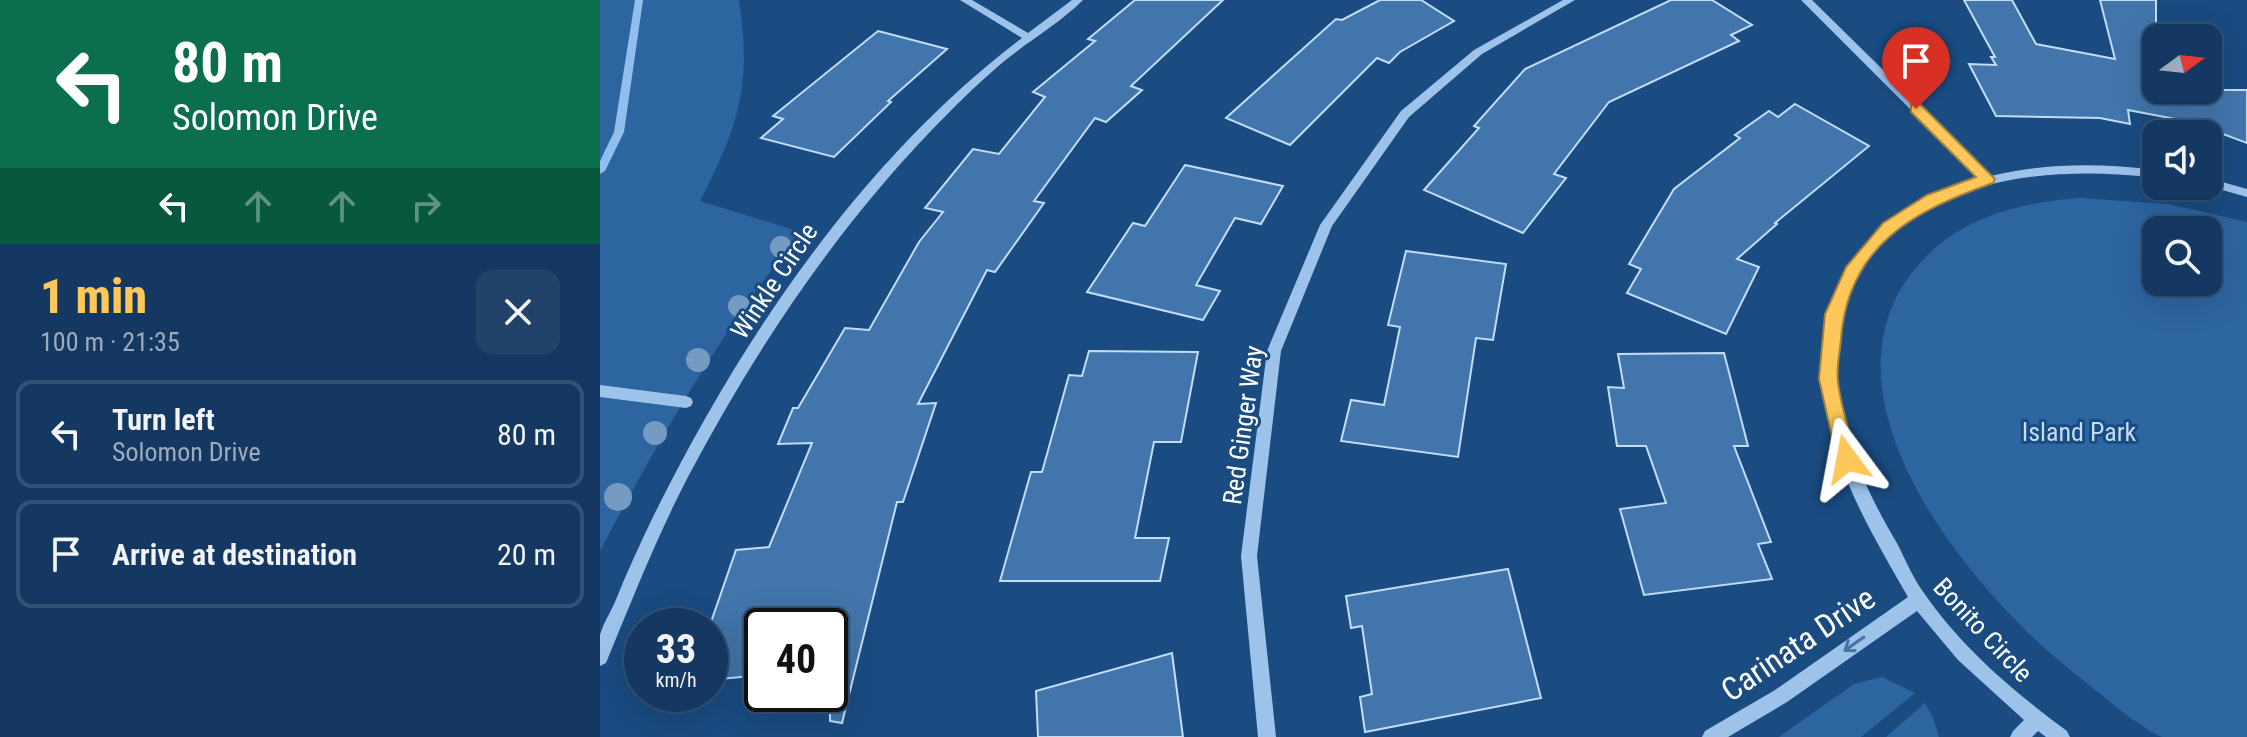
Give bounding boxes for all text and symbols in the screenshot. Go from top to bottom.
north arrow [2142,24,2222,104]
map controls [2142,24,2222,296]
pin [1882,27,1950,109]
text: 80 m [172,30,283,96]
icon: left [40,32,144,136]
icon: arrive [1894,39,1938,83]
text: Solomon Drive [172,97,378,139]
button: sound [2142,120,2222,200]
icon: left [152,184,196,228]
icon: ahead [236,184,280,228]
icon: ahead [320,184,364,228]
icon: right [404,184,448,228]
button: search [2142,216,2222,296]
street label: Winkle Circle [724,218,824,344]
text: 1 min [40,268,147,325]
button: close [476,270,560,354]
text: 100 m · 21:35 [40,327,180,357]
street label: Red Ginger Way [1217,343,1269,506]
text: Turn left [112,402,215,437]
icon: left [44,412,88,456]
text: 80 m [497,417,556,452]
position arrow [1805,417,1889,501]
park label: Island Park [2022,417,2137,447]
text: Solomon Drive [112,437,261,467]
icon: arrive [44,532,88,576]
text: Arrive at destination [112,537,357,572]
text: 20 m [497,537,556,572]
street label: Bonito Circle [1927,572,2039,688]
street label: Carinata Drive [1714,579,1882,709]
speed limit sign: 40 [744,608,848,712]
text: 33 [656,626,696,673]
one-way arrow [1844,636,1866,652]
text: km/h [655,668,697,692]

